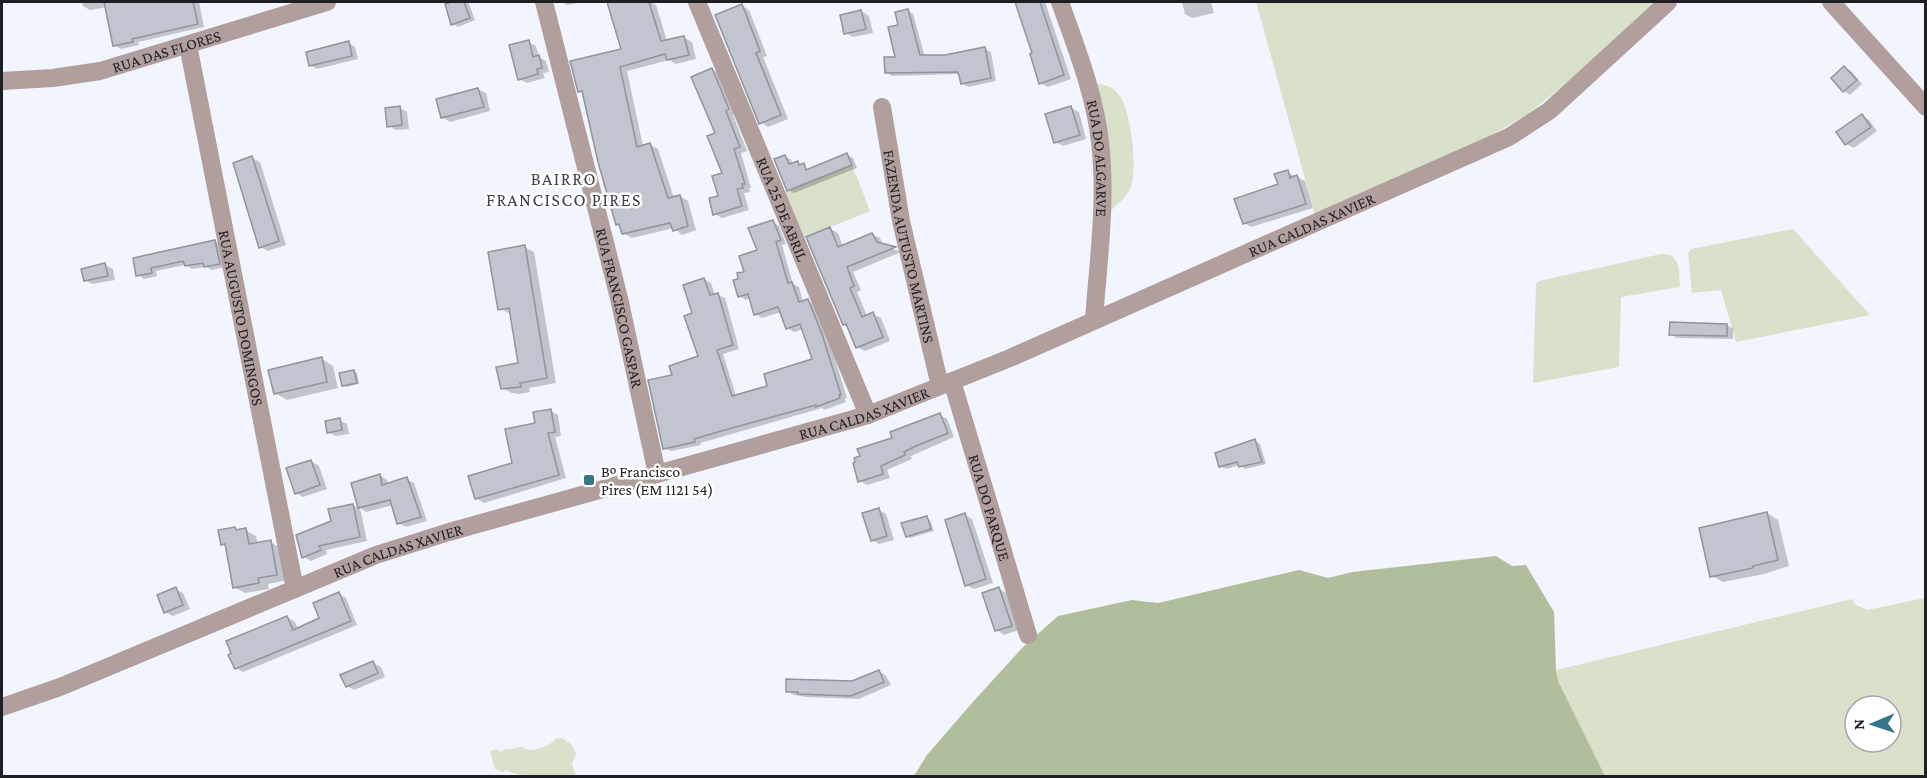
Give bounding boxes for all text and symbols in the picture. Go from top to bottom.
street label: RUA DAS FLORES [110,26,223,75]
street label: RUA DO ALGARVE [1084,98,1111,218]
street label: FAZENDA AUTUSTO MARTINS [881,148,938,345]
street label: RUA 25 DE ABRIL [754,154,812,263]
district label: BAIRRO FRANCISCO PIRES [486,169,642,210]
street label: RUA CALDAS XAVIER [1246,189,1377,260]
street label: RUA FRANCISCO GASPAR [593,226,647,389]
street label: RUA AUGUSTO DOMINGOS [216,228,267,407]
street label: RUA CALDAS XAVIER [797,383,931,442]
street label: RUA DO PARQUE [966,452,1014,563]
place label: Bº Francisco Pires (EM 1121 54) [601,463,713,499]
marker: Bº Francisco Pires (EM 1121 54) [582,473,596,487]
street label: RUA CALDAS XAVIER [330,520,465,581]
north arrow [1843,694,1903,754]
text: N [1850,719,1867,730]

